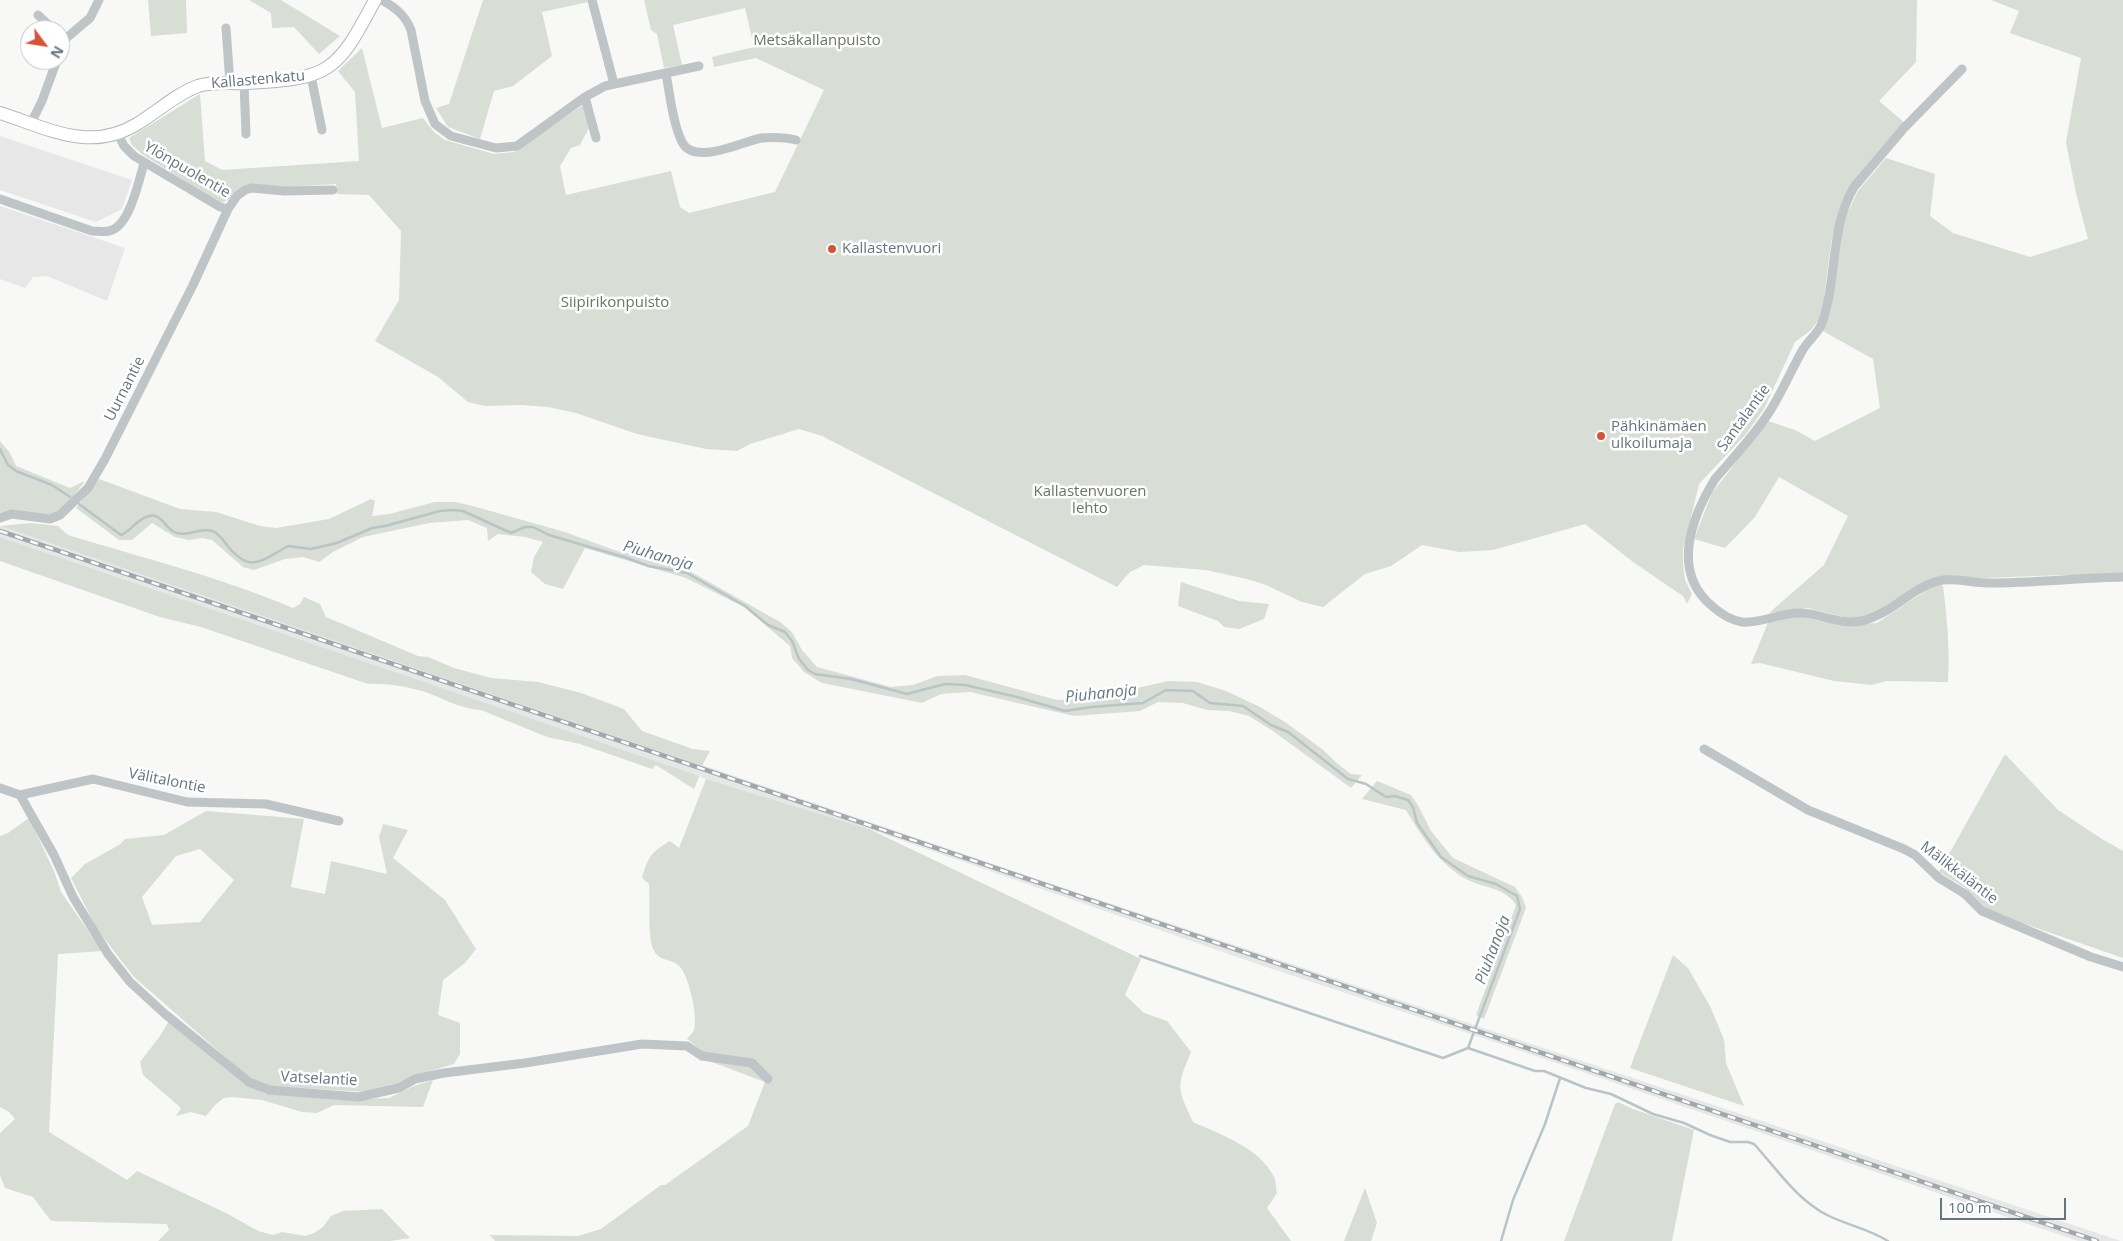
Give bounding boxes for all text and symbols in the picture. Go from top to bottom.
north arrow [20,20,70,70]
park label: Metsäkallanpuisto [753,32,881,50]
text: N [46,43,69,62]
street label: Kallastenkatu [210,67,306,93]
street label: Ylönpuolentie [141,138,233,202]
place label: Kallastenvuori [842,240,941,258]
marker: Kallastenvuori [826,243,838,255]
park label: Siipirikonpuisto [561,294,669,312]
street label: Uurnantie [101,353,149,425]
street label: Santalantie [1714,381,1774,455]
place label: Pähkinämäen ulkoilumaja [1611,418,1707,453]
marker: Pähkinämäen ulkoilumaja [1595,430,1607,442]
park label: Kallastenvuoren lehto [1033,483,1147,518]
water label: Piuhanoja [621,537,695,575]
water label: Piuhanoja [1064,681,1138,707]
street label: Välitalontie [127,765,207,797]
street label: Mälikkäläntie [1917,838,2001,908]
water label: Piuhanoja [1471,913,1515,987]
street label: Vatselantie [280,1068,358,1090]
scale bar [1943,1188,2069,1220]
text: 100 m [1948,1197,1992,1217]

